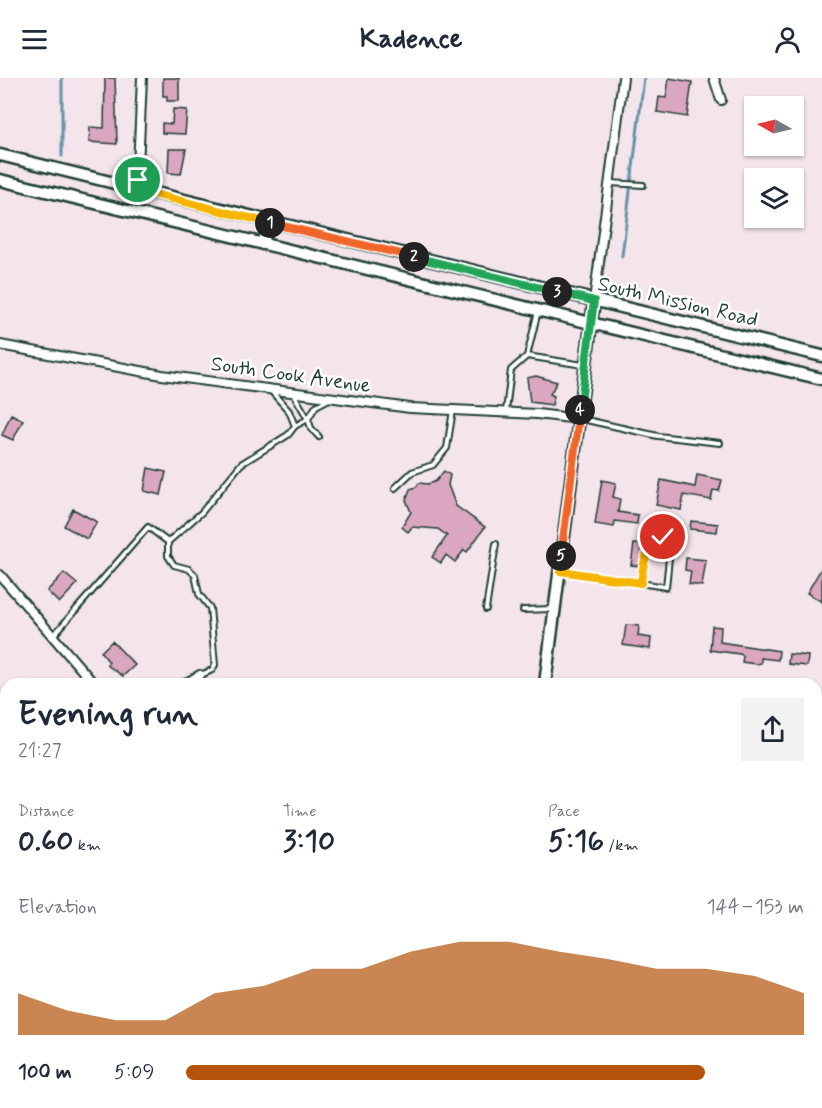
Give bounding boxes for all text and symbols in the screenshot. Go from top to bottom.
text: Kadence [360,22,462,57]
icon: menu [18,23,51,56]
icon: person [771,23,804,56]
north arrow [744,96,804,156]
map controls [744,96,804,228]
pin [112,154,163,205]
icon: arrive [121,163,154,196]
button: layers [744,168,804,228]
pin: 1 [255,208,285,238]
text: 1 [266,212,274,233]
pin: 2 [399,242,429,272]
text: 2 [410,246,418,267]
street label: South Mission Road [595,270,761,334]
pin: 3 [542,277,572,307]
text: 3 [553,281,561,302]
street label: South Cook Avenue [209,350,373,400]
pin: 4 [565,395,595,425]
text: 4 [575,399,585,420]
pin [637,511,688,562]
icon: check [646,520,679,553]
pin: 5 [546,541,576,571]
text: 5 [556,545,566,566]
text: Evening run [18,693,198,737]
button: share [741,698,804,761]
text: 21:27 [18,738,62,765]
text: Distance [18,801,74,822]
text: Time [283,801,317,822]
text: Pace [548,801,580,822]
text: 0.60 [18,822,74,861]
text: 3:10 [283,822,335,861]
text: 5:16 [548,822,604,861]
text: km [74,835,101,856]
text: /km [604,835,639,856]
text: Elevation [18,894,97,921]
text: 144–153 m [707,894,804,921]
text: 100 m [18,1059,72,1086]
text: 5:09 [114,1059,154,1086]

